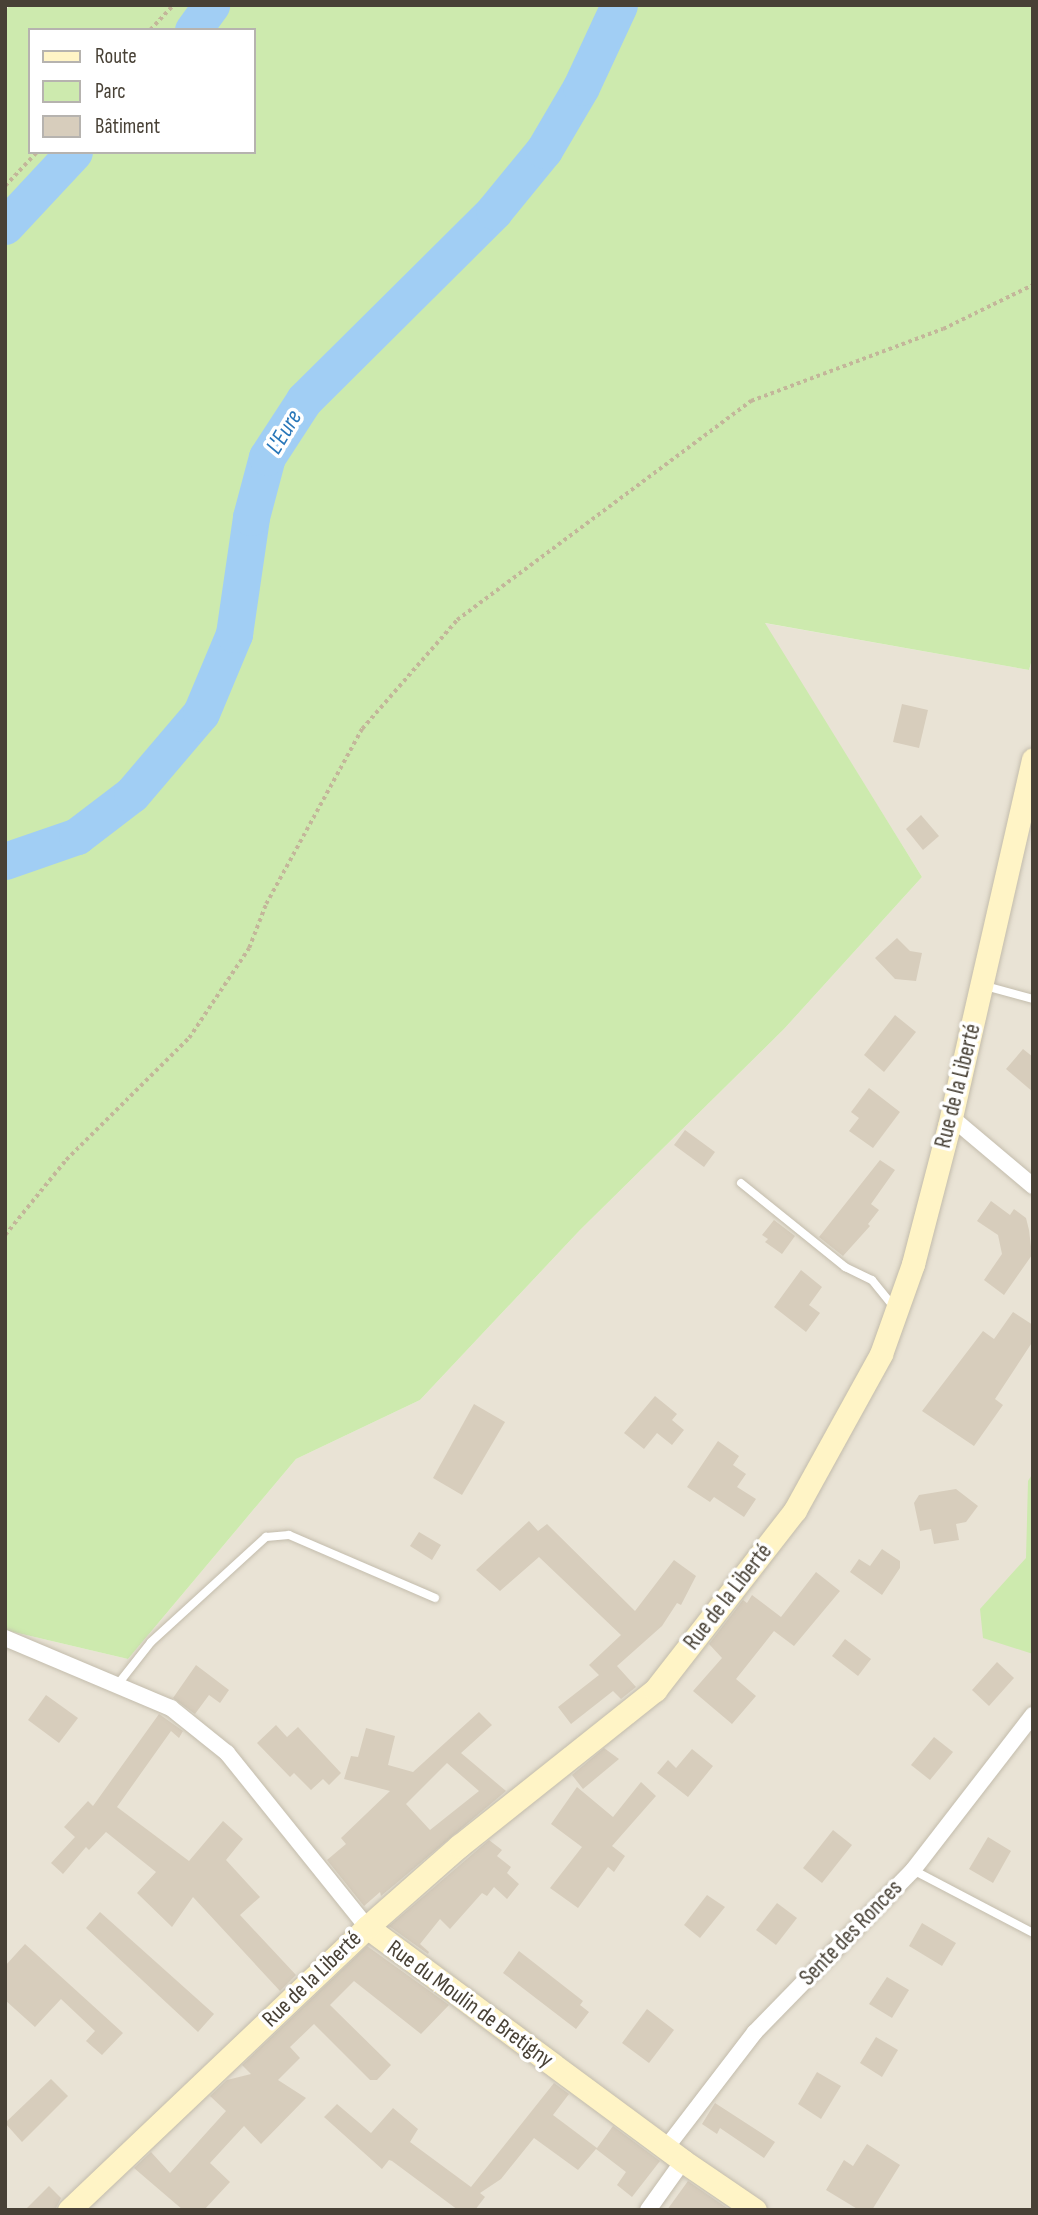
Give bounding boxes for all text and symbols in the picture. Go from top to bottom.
legend [28,28,256,154]
text: Route [95,44,137,69]
text: Parc [95,79,126,104]
text: Bâtiment [95,114,160,139]
water label: L'Eure [260,405,308,459]
street label: Rue de la Liberté [929,1021,987,1151]
street label: Rue de la Liberté [678,1538,778,1656]
street label: Sente des Ronces [794,1875,908,1991]
street label: Rue de la Liberté [257,1925,367,2033]
street label: Rue du Moulin de Bretigny [382,1934,558,2074]

